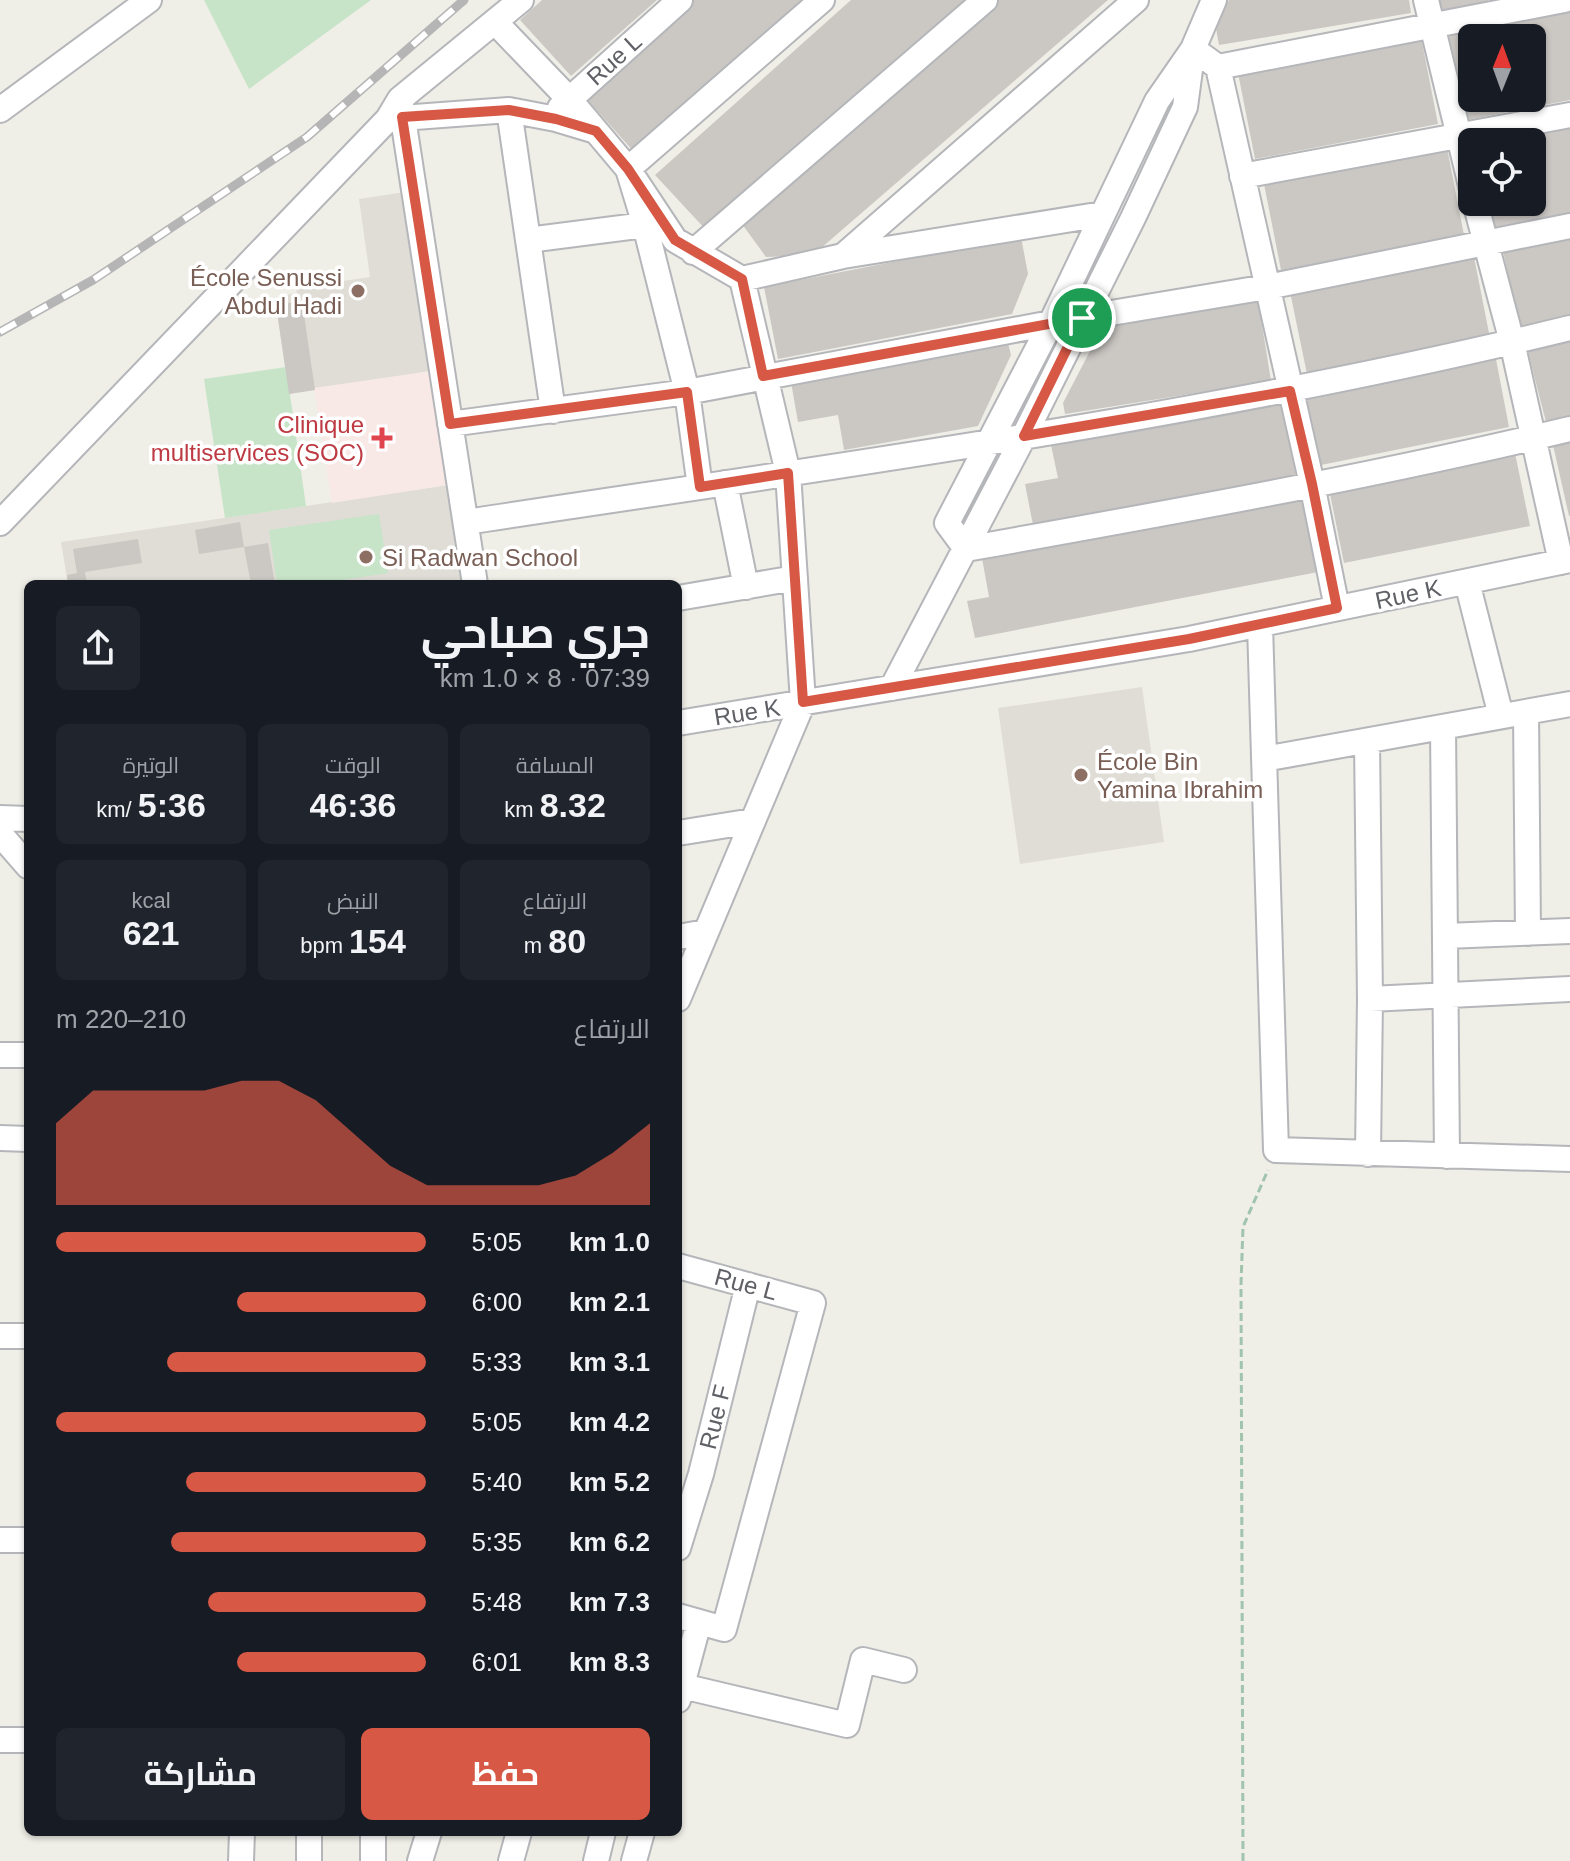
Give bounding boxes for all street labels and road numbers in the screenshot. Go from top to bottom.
street label: Rue L [581,28,647,90]
street label: Rue K [1373,574,1443,614]
street label: Rue K [712,693,782,731]
street label: Rue L [712,1263,780,1305]
street label: Rue F [694,1382,736,1452]

